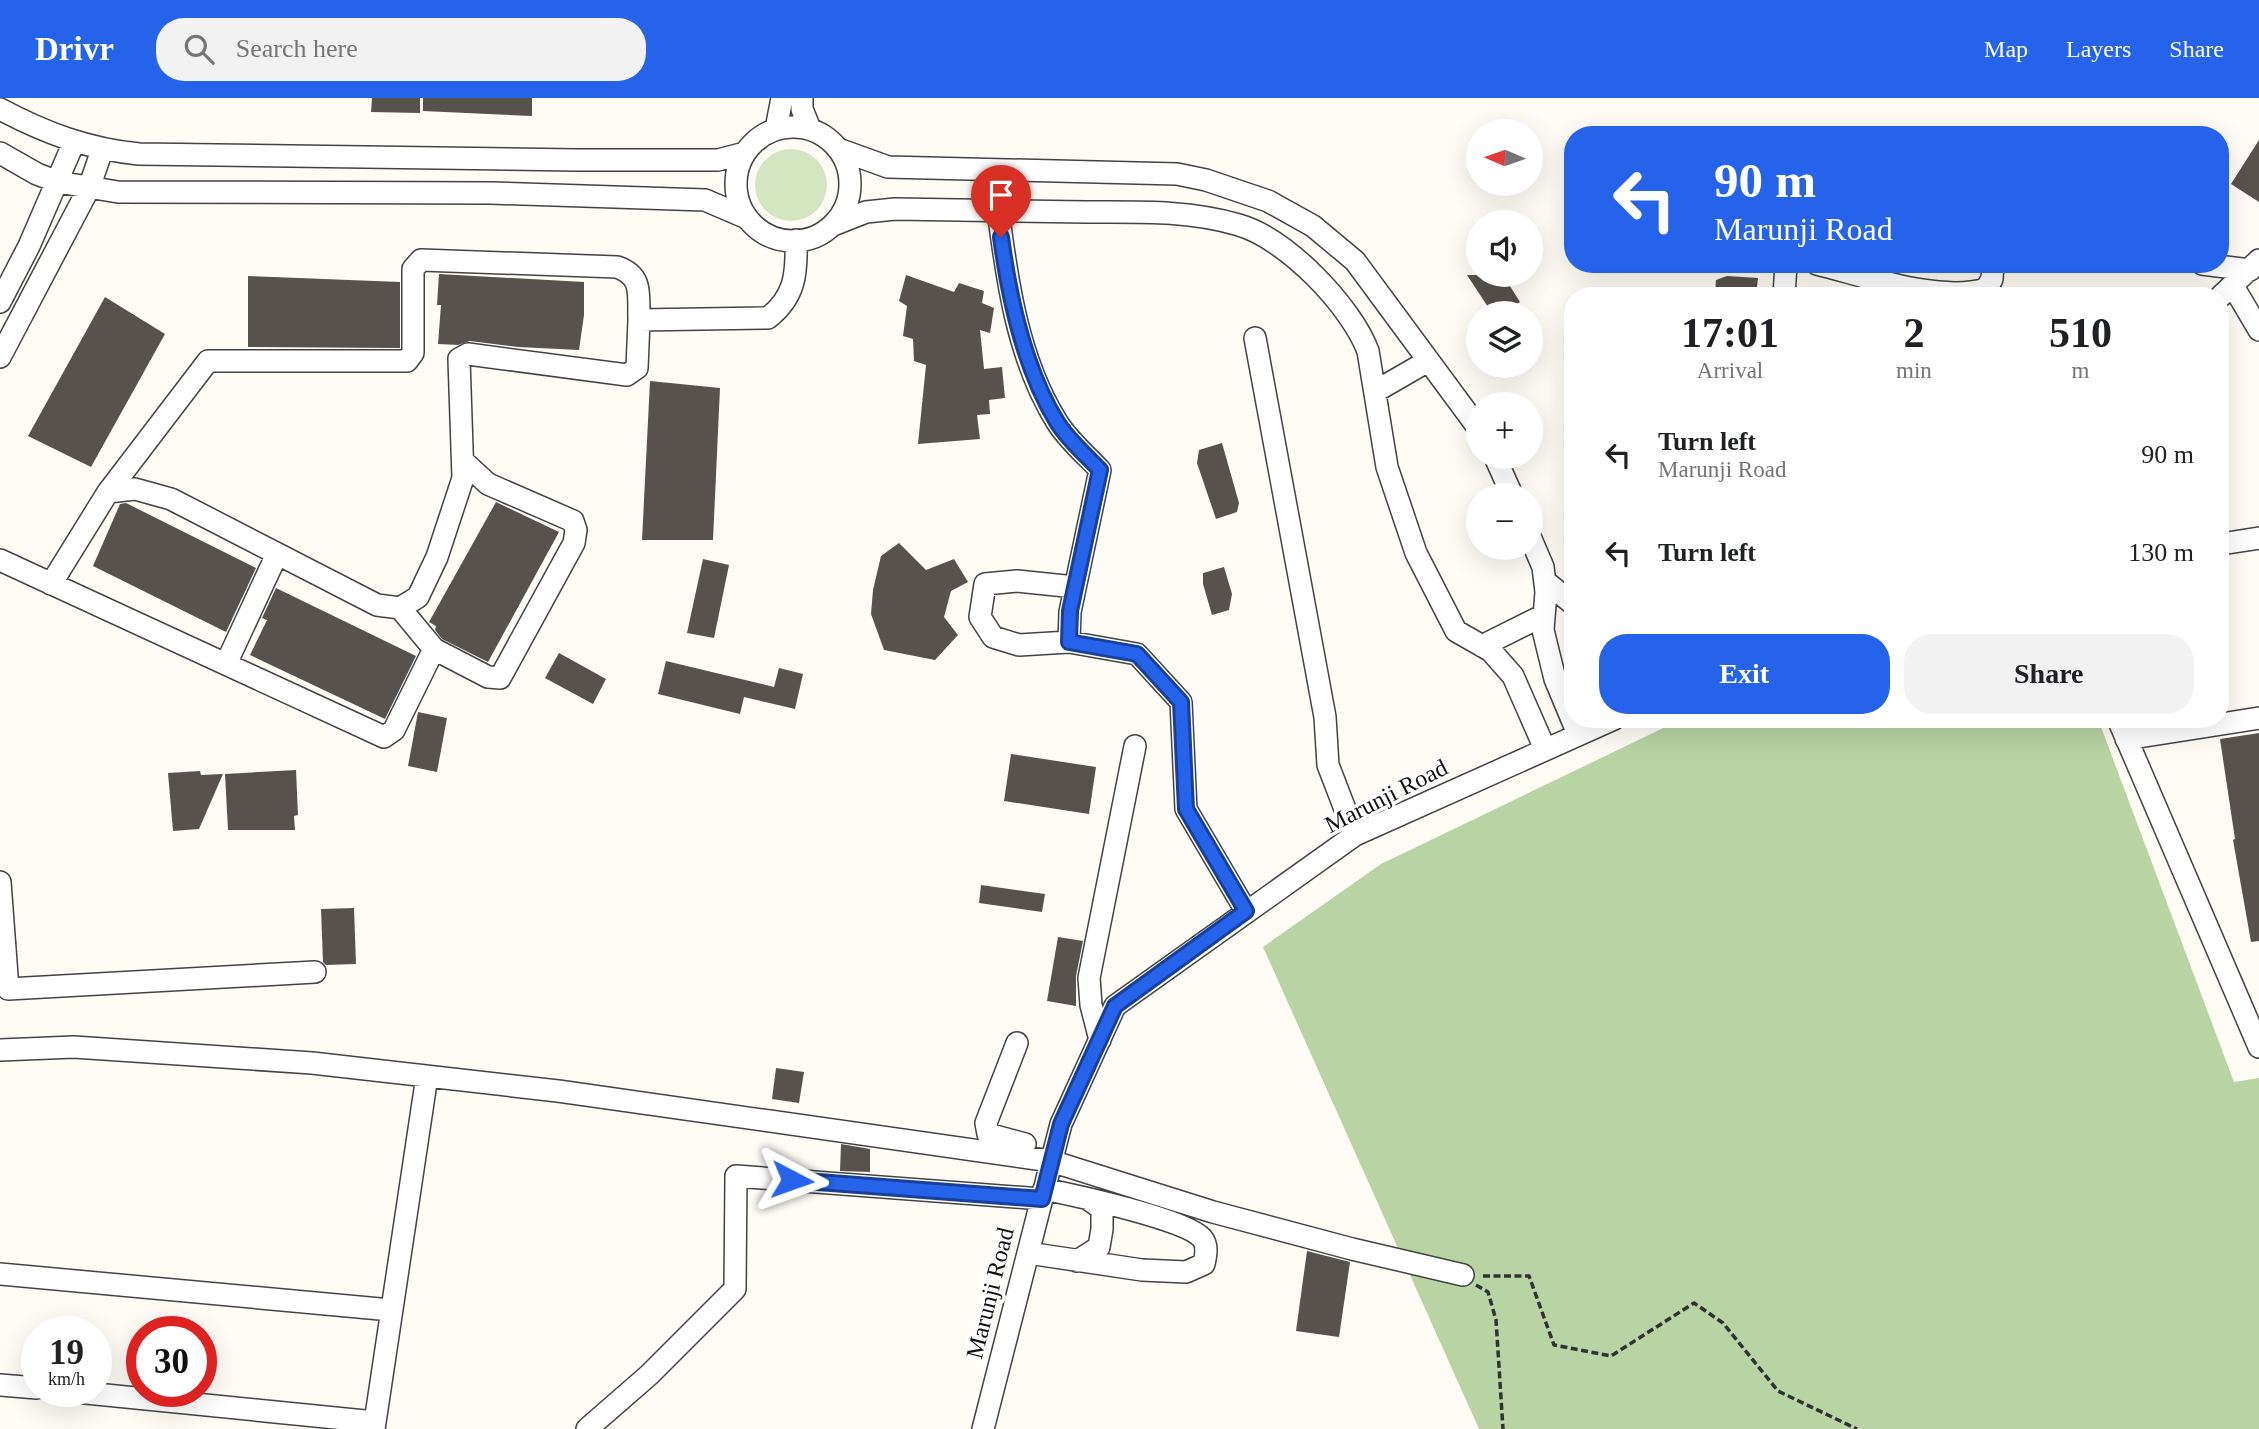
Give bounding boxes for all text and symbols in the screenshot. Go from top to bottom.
search box [156,18,646,81]
icon: search [180,30,218,68]
text: Drivr [35,31,114,67]
text: Search here [236,34,358,63]
text: Map [1984,36,2028,62]
text: Layers [2066,36,2131,62]
text: Share [2169,36,2224,62]
north arrow [1466,119,1544,196]
map controls [1466,119,1543,560]
text: 90 m [1714,153,1816,208]
icon: left [1599,154,1690,245]
pin [971,165,1031,237]
icon: arrive [982,176,1020,214]
button: sound [1466,210,1543,287]
text: Marunji Road [1714,211,1893,247]
button: layers [1466,301,1543,378]
text: 17:01 [1681,310,1779,356]
text: 2 [1903,310,1924,356]
text: 510 [2049,310,2112,356]
text: Arrival [1697,358,1763,383]
text: min [1896,358,1932,383]
text: m [2071,358,2089,383]
button: + [1466,392,1543,469]
text: Turn left [1658,427,1756,456]
icon: left [1599,436,1637,474]
text: 90 m [2141,440,2194,469]
text: Marunji Road [1658,457,1786,482]
button: − [1466,483,1543,560]
icon: left [1599,534,1637,572]
text: Turn left [1658,538,1756,567]
text: 130 m [2128,538,2194,567]
button: Exit [1599,634,1890,714]
button: Share [1904,634,2194,714]
street label: Marunji Road [1320,754,1452,838]
position arrow [755,1143,829,1217]
street label: Marunji Road [961,1225,1019,1361]
speed limit sign: 30 [126,1316,217,1407]
text: 19 [49,1333,84,1372]
text: km/h [48,1369,85,1389]

